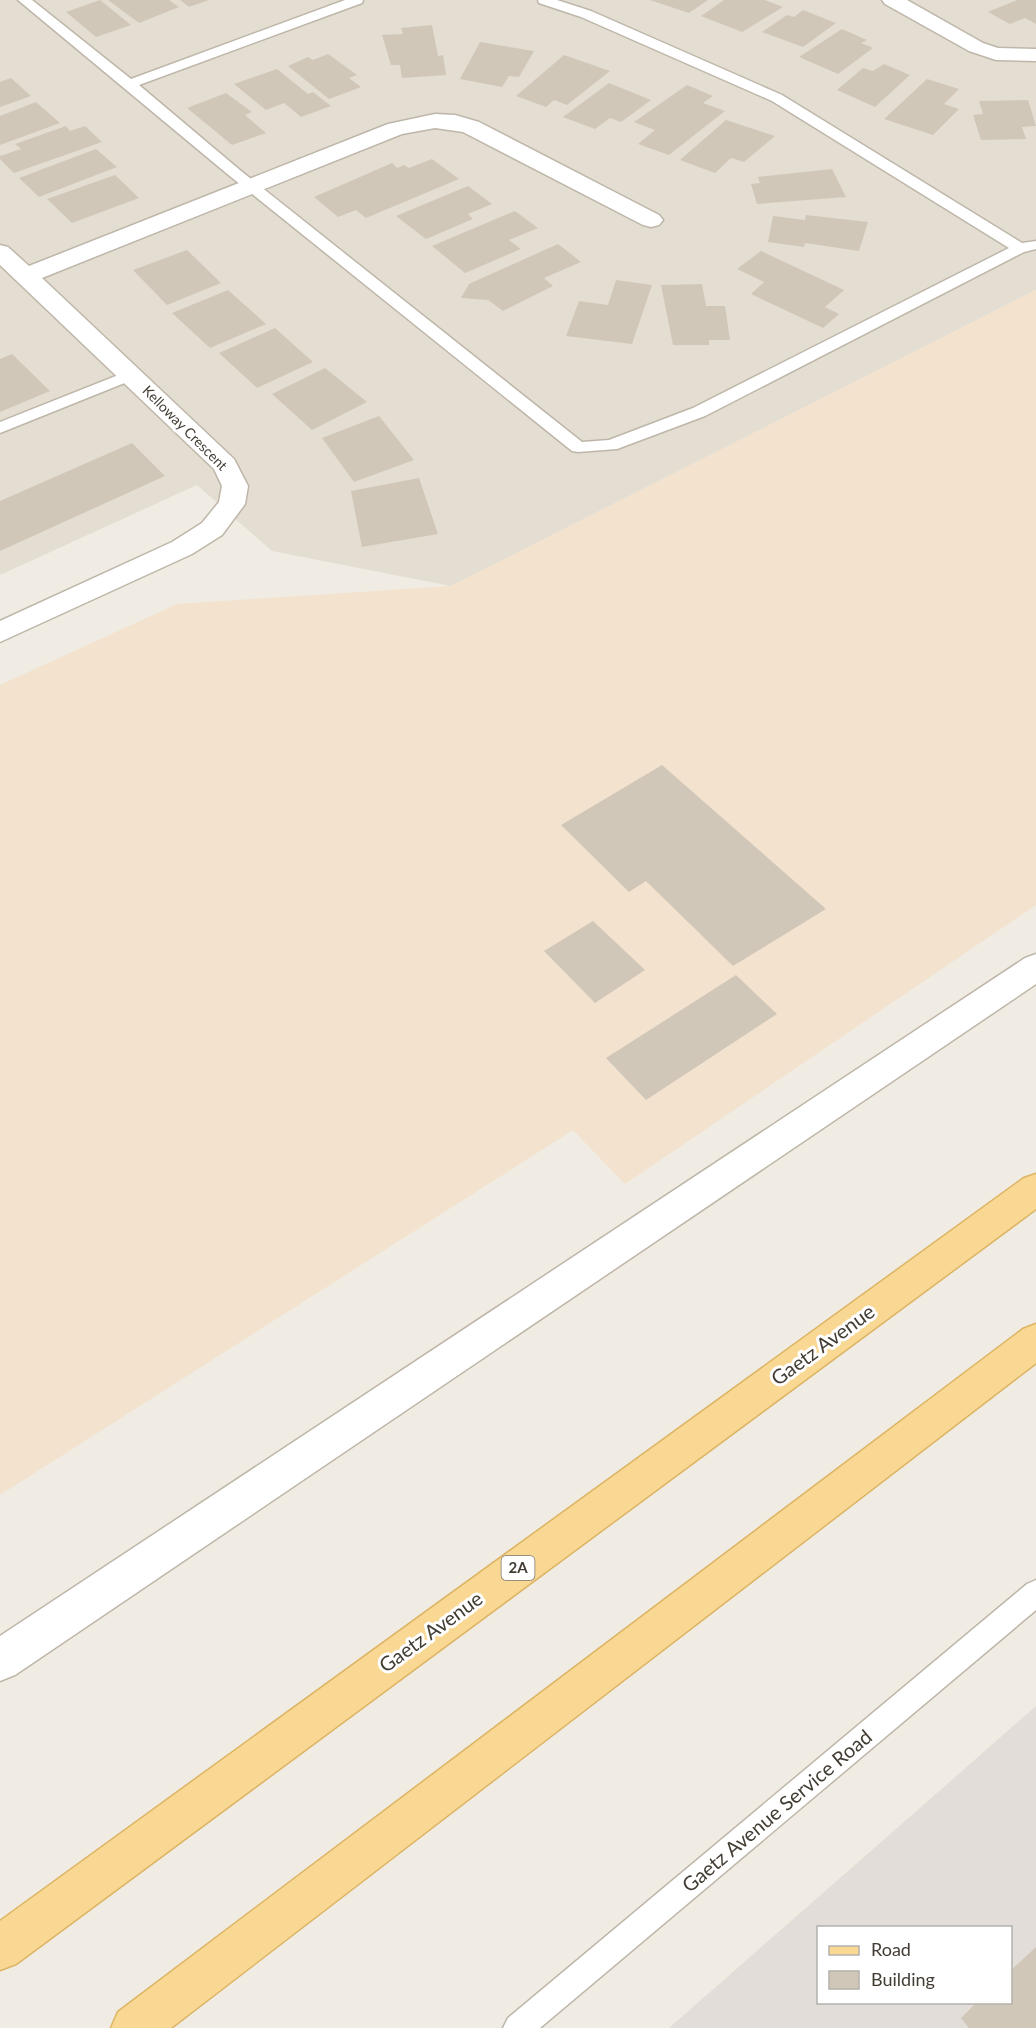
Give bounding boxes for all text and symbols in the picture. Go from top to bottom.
street label: Kelloway Crescent [139,382,231,474]
street label: Gaetz Avenue [766,1299,879,1390]
road number: 2A [502,1556,534,1580]
street label: Gaetz Avenue [374,1586,487,1677]
street label: Gaetz Avenue Service Road [677,1724,876,1897]
legend [817,1926,1012,2004]
text: Road [871,1938,911,1960]
text: Building [871,1968,935,1990]

